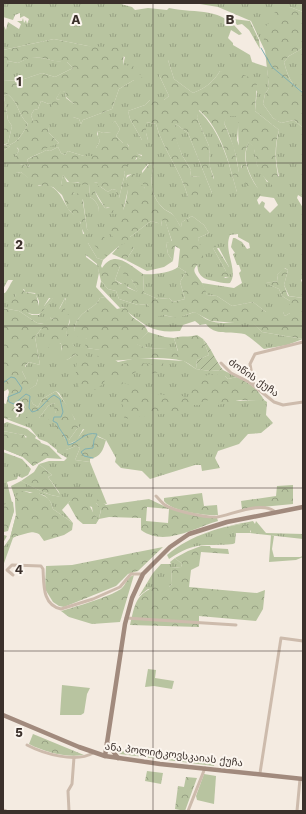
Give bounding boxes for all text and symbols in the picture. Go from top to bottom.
text: A [72,12,81,27]
text: B [226,12,235,27]
text: 1 [16,74,22,89]
text: 2 [15,237,23,252]
street label: ძოწის ქუჩა [226,356,281,400]
text: 3 [15,400,23,415]
text: 4 [15,562,24,577]
text: 5 [15,725,23,740]
street label: ანა პოლიტკოვსკაიას ქუჩა [104,741,244,769]

